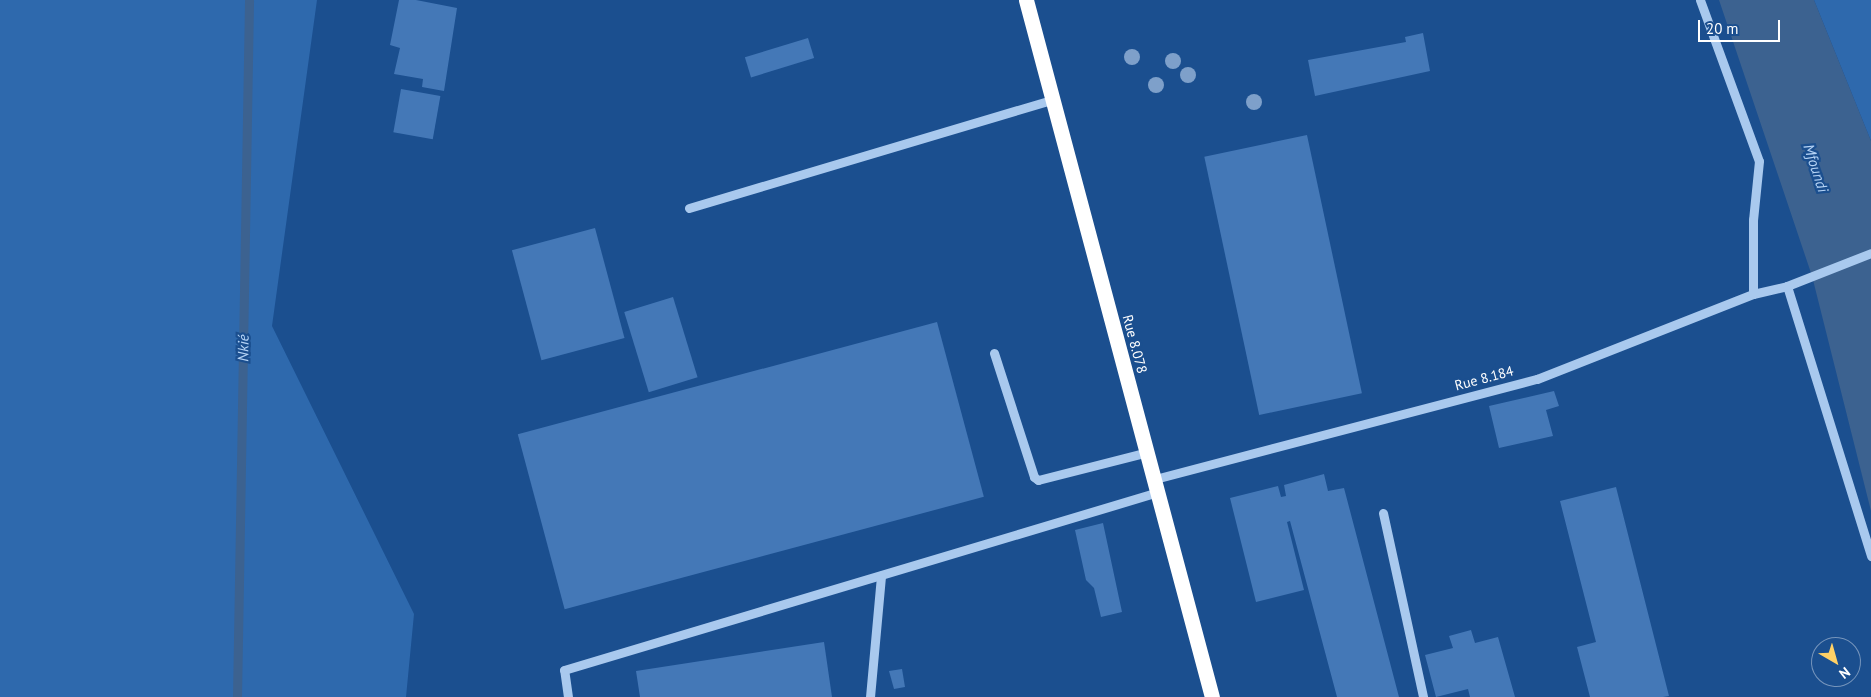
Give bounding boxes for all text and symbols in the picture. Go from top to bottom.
scale bar [1701,10,1784,42]
text: 20 m [1706,19,1739,38]
water label: Mfoundi [1800,141,1832,195]
street label: Rue 8.078 [1119,313,1151,375]
water label: Nkié [234,334,252,362]
street label: Rue 8.184 [1453,362,1515,394]
north arrow [1811,637,1861,687]
text: N [1835,663,1854,683]

